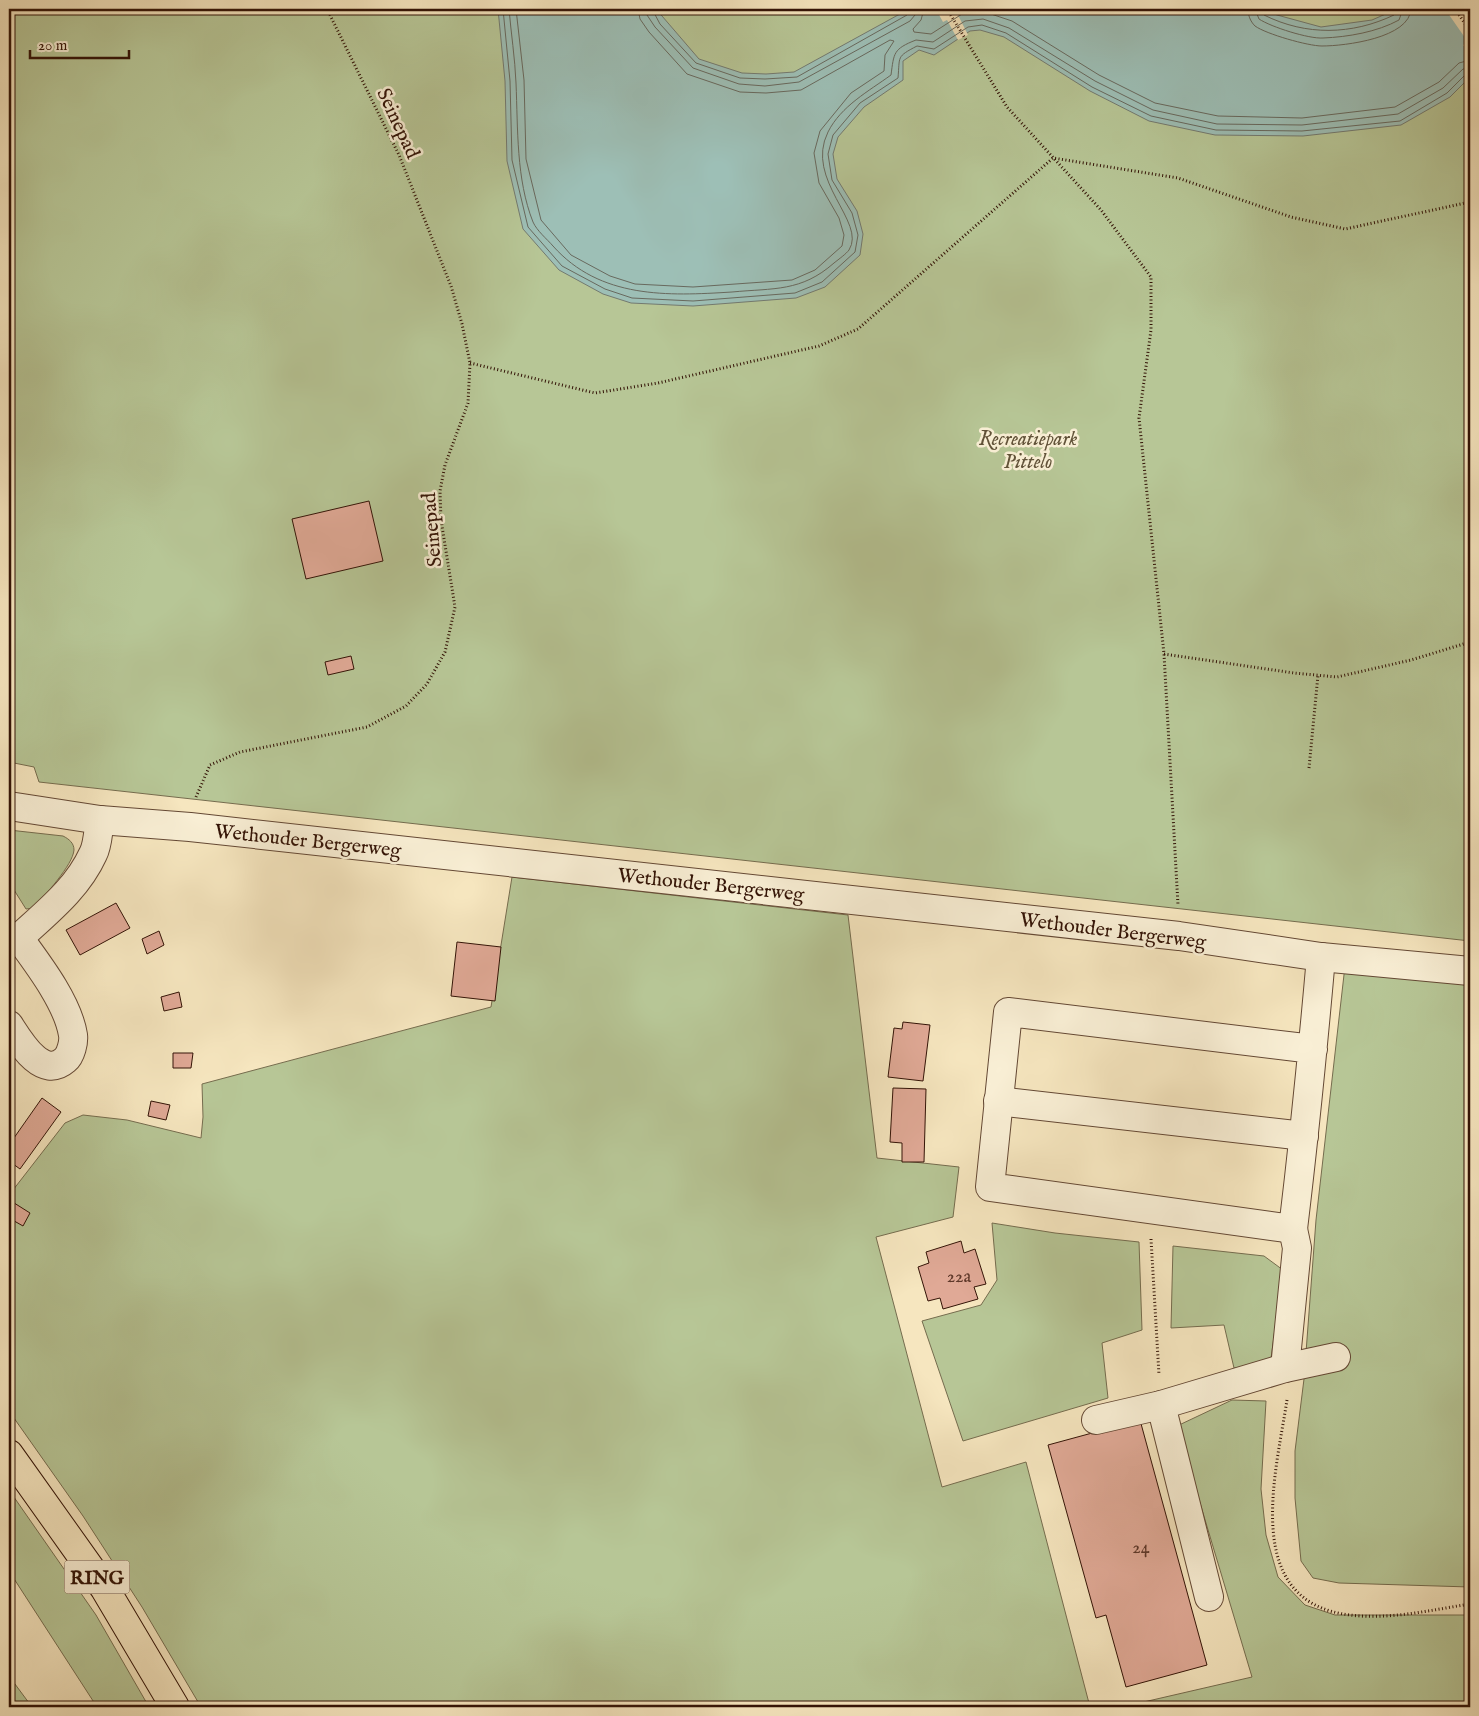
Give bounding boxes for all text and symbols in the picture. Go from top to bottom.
scale bar [30,28,129,60]
text: 20 m [38,36,68,55]
street label: Seinepad [371,84,425,163]
park label: Recreatiepark Pittelo [979,427,1077,475]
street label: Seinepad [417,491,448,568]
street label: Wethouder Bergerweg [213,819,404,864]
street label: Wethouder Bergerweg [616,863,807,908]
street label: Wethouder Bergerweg [1018,908,1209,955]
house number: 22a [947,1266,972,1289]
house number: 24 [1132,1537,1150,1560]
road number: RING [64,1560,130,1594]

